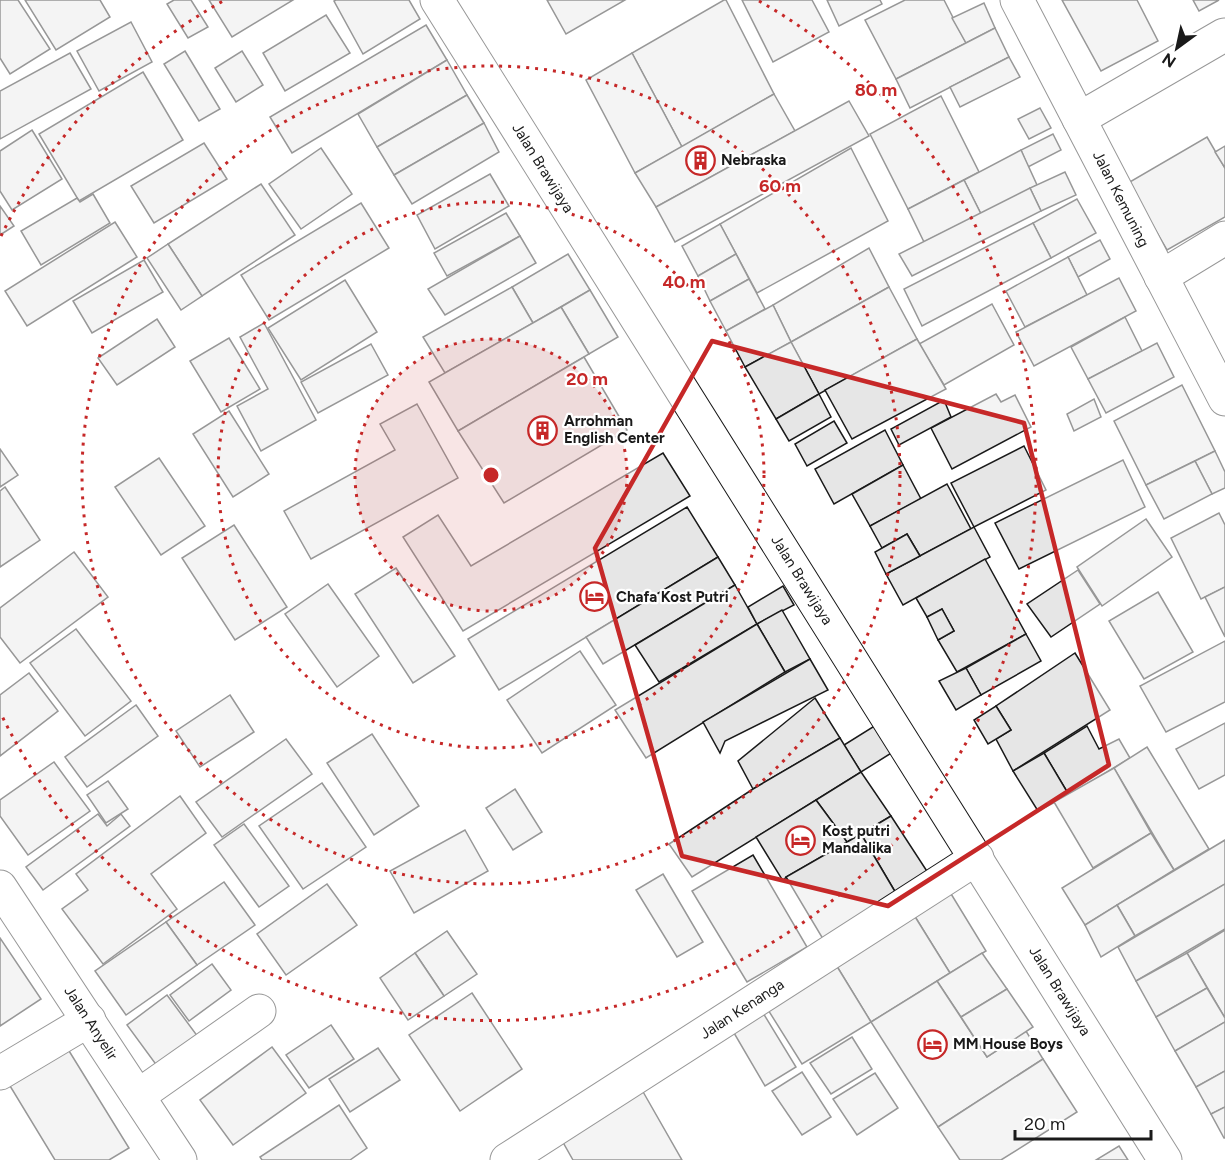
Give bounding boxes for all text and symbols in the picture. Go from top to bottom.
north arrow [1147,18,1207,78]
text: N [1159,49,1179,71]
text: 80 m [855,79,897,101]
street label: Jalan Brawijaya [508,120,578,216]
building icon: Nebraska [684,144,716,176]
street label: Jalan Kemuning [1089,148,1153,250]
place label: Nebraska [721,151,786,169]
text: 60 m [759,175,801,197]
text: 40 m [662,271,706,293]
text: 20 m [566,368,608,390]
place label: Arrohman English Center [564,412,665,447]
building icon: Arrohman English Center [527,414,559,446]
centre of rings [481,465,501,485]
street label: Jalan Brawijaya [767,532,837,628]
hotel icon: Chafa Kost Putri [579,581,611,613]
place label: Chafa Kost Putri [616,588,729,606]
place label: Kost putri Mandalika [822,822,892,857]
hotel icon: Kost putri Mandalika [785,824,817,856]
street label: Jalan Brawijaya [1025,943,1095,1039]
street label: Jalan Kenanga [697,975,787,1043]
street label: Jalan Anyelir [60,983,122,1063]
hotel icon: MM House Boys [916,1028,948,1060]
place label: MM House Boys [953,1035,1063,1053]
scale bar [1015,1103,1152,1141]
text: 20 m [1024,1113,1065,1135]

